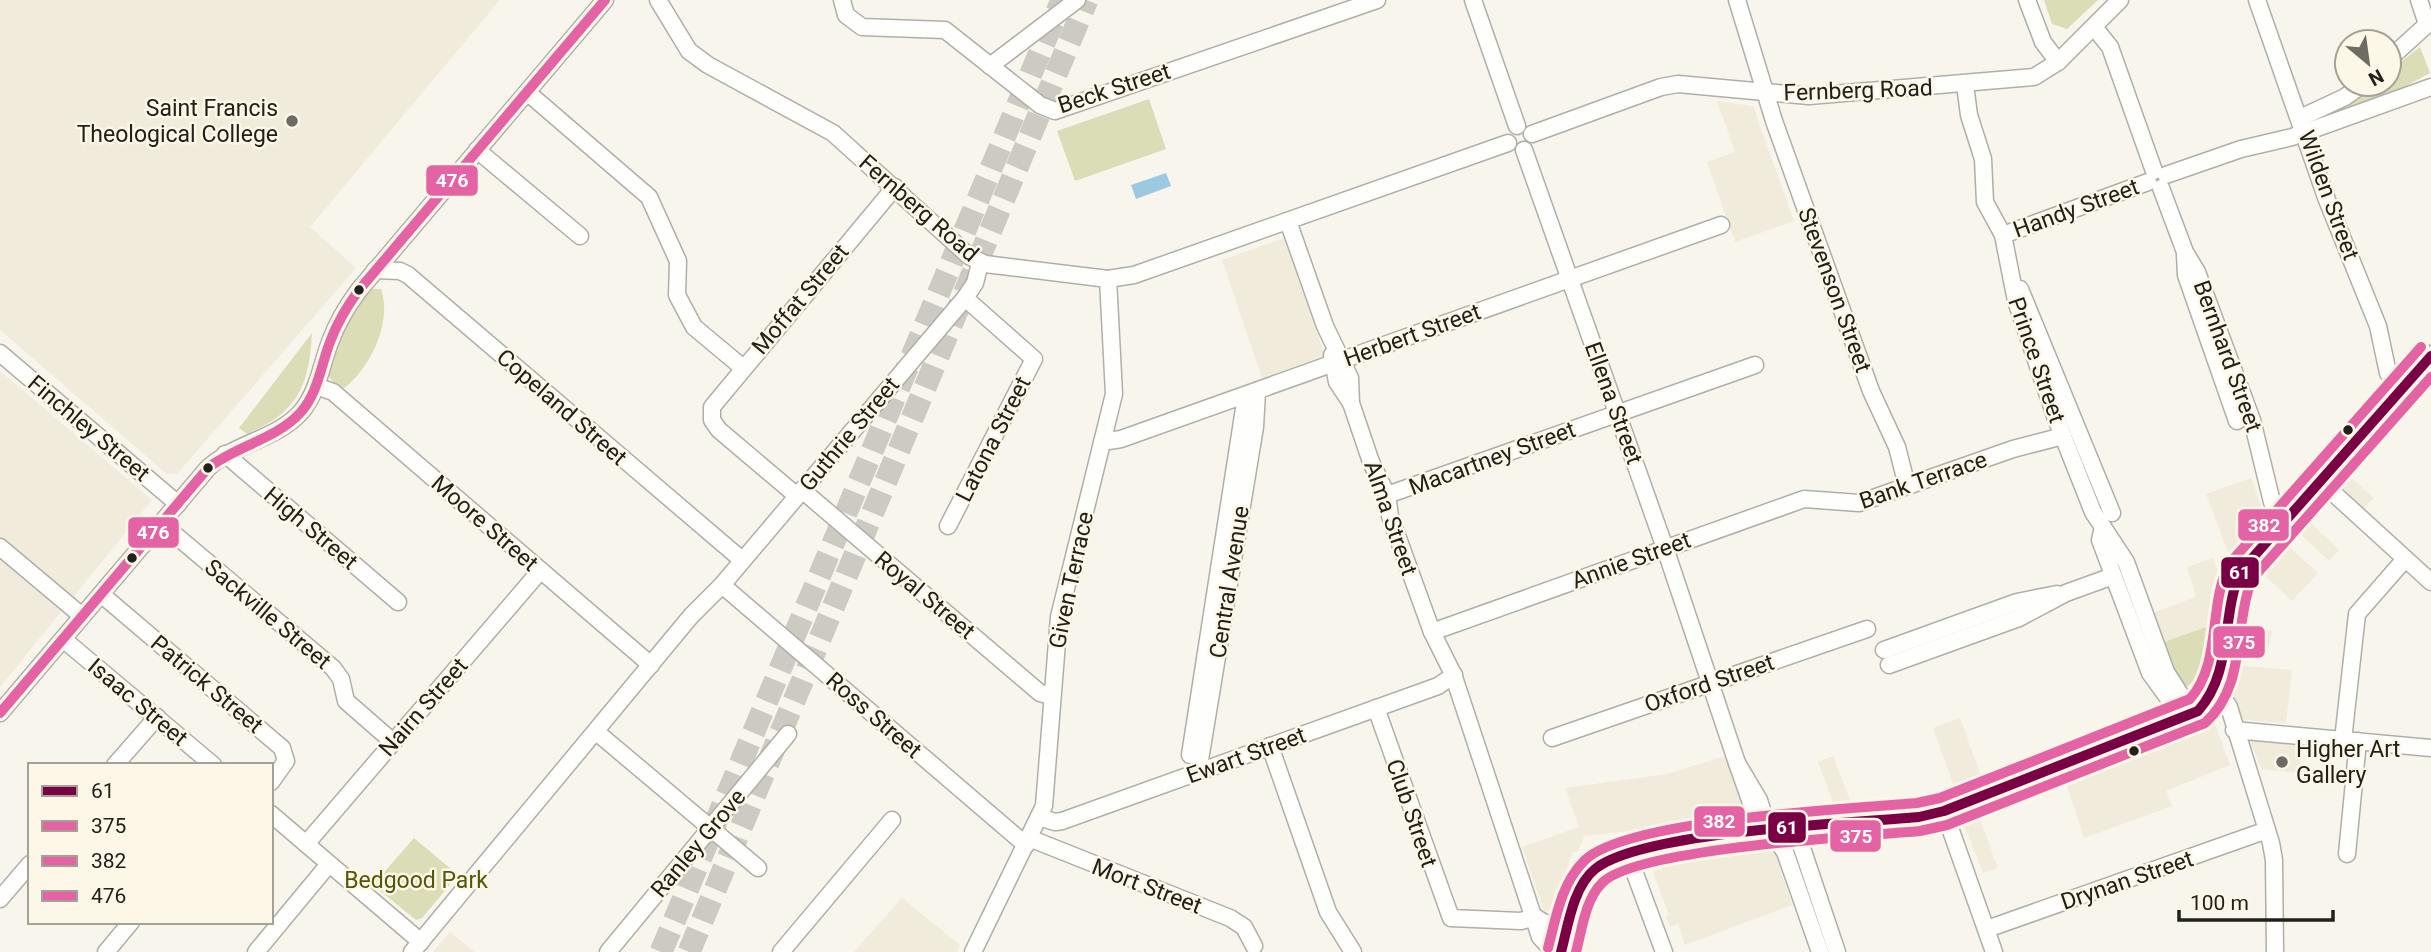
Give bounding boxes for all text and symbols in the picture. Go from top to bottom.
north arrow [2333,28,2403,98]
street label: Beck Street [1055,58,1174,119]
text: N [2365,64,2387,91]
street label: Fernberg Road [1783,74,1933,107]
place label: Saint Francis Theological College [77,95,278,148]
marker: Saint Francis Theological College [284,113,300,129]
street label: Wilden Street [2293,127,2364,264]
street label: Fernberg Road [853,149,984,268]
line badge: 476 [425,164,479,197]
text: 476 [436,169,468,192]
street label: Handy Street [2010,173,2143,244]
street label: Stevenson Street [1792,204,1877,376]
street label: Moffat Street [746,239,854,360]
street label: Bernhard Street [2188,277,2267,436]
unlabelled marker [352,283,366,297]
street label: Prince Street [2002,294,2071,427]
street label: Herbert Street [1340,298,1484,373]
street label: Ellena Street [1579,338,1648,468]
street label: Copeland Street [491,344,632,471]
street label: Finchley Street [22,370,155,487]
street label: Guthrie Street [794,372,905,497]
street label: Latona Street [950,372,1037,506]
street label: Macartney Street [1405,416,1579,501]
unlabelled marker [2341,423,2355,437]
street label: Bank Terrace [1856,446,1991,515]
street label: Alma Street [1358,457,1423,579]
unlabelled marker [201,461,215,475]
street label: Moore Street [426,470,544,577]
street label: High Street [258,481,363,575]
street label: Central Avenue [1204,504,1255,660]
line badge: 382 [2237,508,2290,542]
street label: Given Terrace [1044,509,1099,651]
text: 382 [2248,514,2280,537]
line badge: 476 [127,516,180,549]
text: 476 [137,521,169,544]
street label: Annie Street [1568,526,1694,594]
street label: Royal Street [869,546,980,645]
unlabelled marker [125,551,139,565]
street label: Sackville Street [199,554,336,675]
line badge: 61 [2220,556,2260,589]
text: 61 [2229,561,2251,584]
line badge: 375 [2212,625,2266,659]
street label: Patrick Street [145,630,268,739]
text: 375 [2223,631,2255,654]
street label: Oxford Street [1641,649,1778,718]
street label: Isaac Street [82,653,193,752]
street label: Nairn Street [373,653,473,762]
street label: Ross Street [821,667,927,764]
street label: Ewart Street [1183,721,1309,790]
place label: Higher Art Gallery [2296,736,2400,789]
unlabelled marker [2127,744,2141,758]
marker: Higher Art Gallery [2274,754,2290,770]
street label: Club Street [1380,756,1443,871]
legend [28,763,273,924]
text: 61 [91,779,115,803]
street label: Ranley Grove [645,784,751,903]
line badge: 382 [1693,805,1746,838]
text: 382 [1703,810,1735,833]
line badge: 61 [1767,811,1807,844]
text: 375 [91,814,126,838]
text: 61 [1776,816,1798,839]
line badge: 375 [1829,819,1882,853]
text: 375 [1840,825,1872,848]
street label: Drynan Street [2057,845,2197,916]
text: 382 [91,849,127,873]
street label: Mort Street [1088,853,1206,920]
park label: Bedgood Park [344,867,488,894]
scale bar [2179,878,2333,922]
text: 476 [91,884,126,908]
text: 100 m [2190,891,2249,915]

